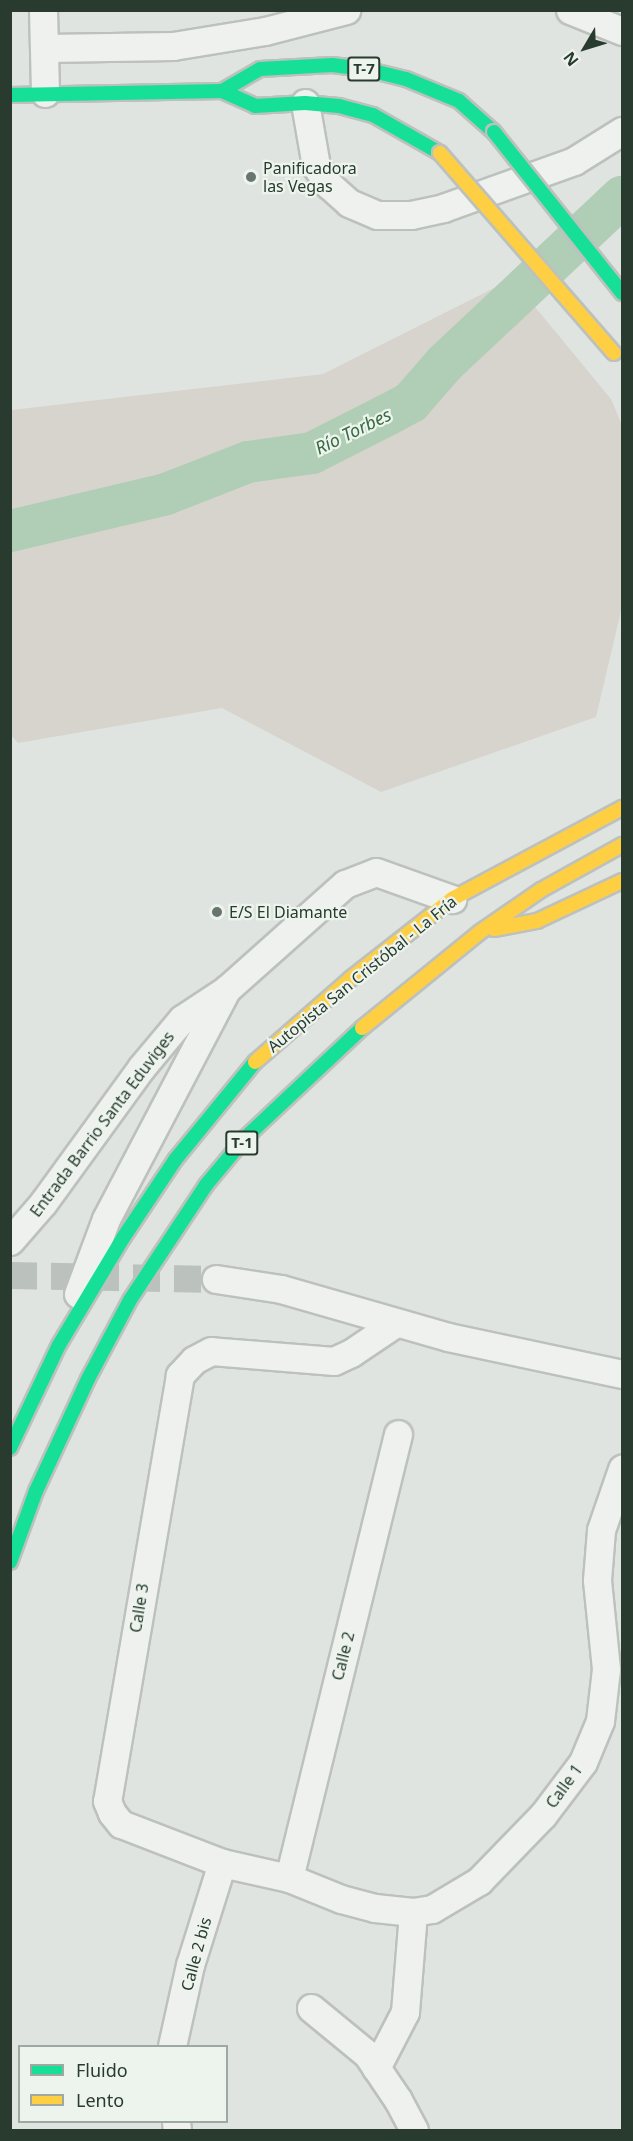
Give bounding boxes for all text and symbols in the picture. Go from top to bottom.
north arrow [555,18,615,78]
text: N [558,47,583,71]
road number: T-7 [346,57,382,81]
place label: Panificadora las Vegas [263,158,357,196]
marker: Panificadora las Vegas [244,170,258,184]
water label: Río Torbes [311,403,395,459]
street label: Autopista San Cristóbal - La Fría [264,892,460,1056]
place label: E/S El Diamante [229,902,347,922]
marker: E/S El Diamante [210,905,224,919]
street label: Entrada Barrio Santa Eduviges [26,1027,178,1221]
road number: T-1 [224,1131,260,1155]
street label: Calle 3 [126,1582,152,1634]
street label: Calle 2 [328,1630,358,1682]
street label: Calle 1 [542,1760,586,1812]
street label: Calle 2 bis [177,1915,215,1993]
legend [18,2045,228,2123]
text: Fluido [76,2058,128,2082]
text: Lento [76,2088,124,2112]

